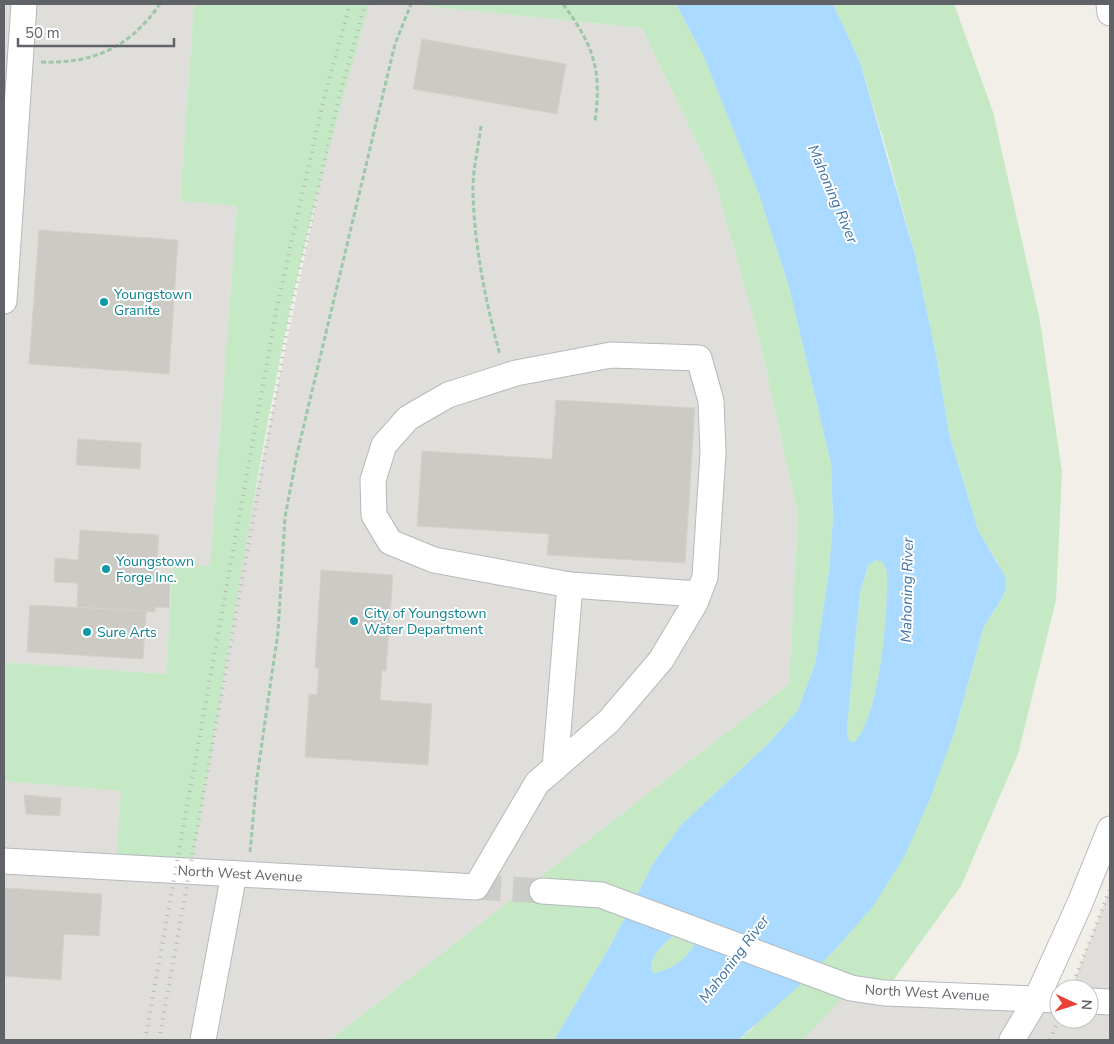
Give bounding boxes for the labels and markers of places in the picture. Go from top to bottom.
place label: Youngstown Granite [113,285,192,320]
marker: Youngstown Granite [98,296,110,308]
place label: Youngstown Forge Inc. [115,552,194,587]
marker: Youngstown Forge Inc. [100,563,112,575]
place label: City of Youngstown Water Department [364,604,486,639]
marker: City of Youngstown Water Department [348,615,360,627]
place label: Sure Arts [97,623,157,642]
marker: Sure Arts [81,626,93,638]

